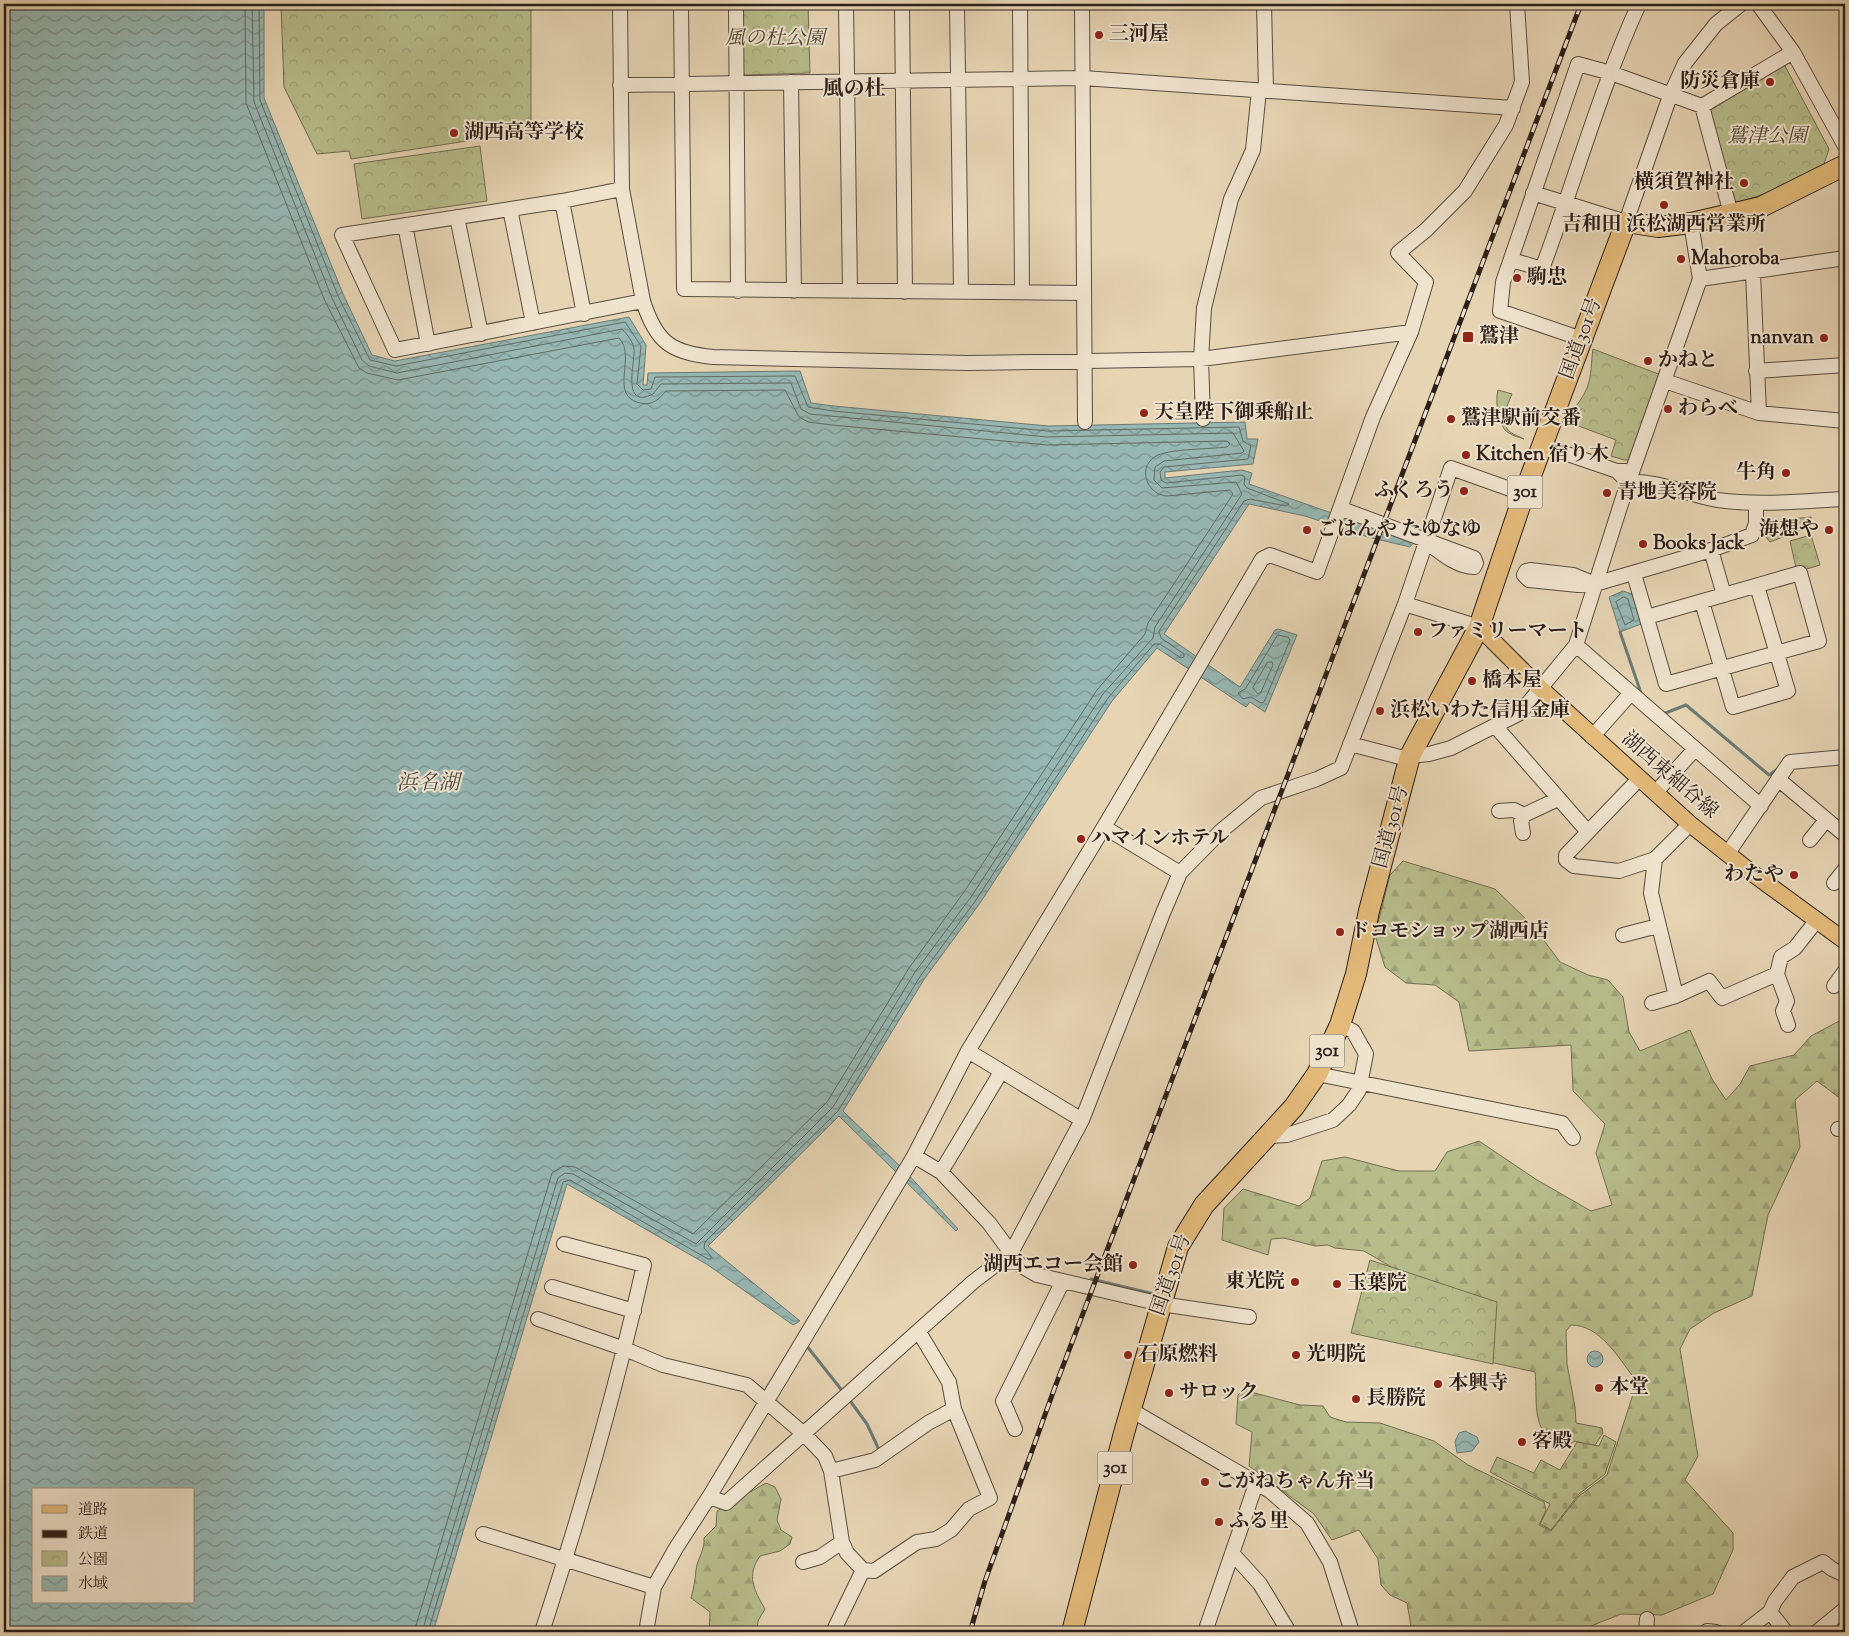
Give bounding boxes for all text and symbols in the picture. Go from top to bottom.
place label: 三河屋 [1109,21,1169,50]
park label: 風の杜公園 [725,25,828,54]
marker: 三河屋 [1093,29,1105,41]
place label: 防災倉庫 [1680,68,1760,97]
district label: 風の杜 [823,75,886,105]
marker: 防災倉庫 [1764,76,1776,88]
place label: 湖西高等学校 [464,119,584,148]
park label: 鷲津公園 [1727,123,1810,152]
marker: 湖西高等学校 [448,127,460,139]
place label: 横須賀神社 [1634,169,1734,198]
marker: 横須賀神社 [1738,177,1750,189]
marker: 吉和田 浜松湖西営業所 [1658,199,1670,211]
place label: 吉和田 浜松湖西営業所 [1562,211,1766,240]
place label: Mahoroba [1691,245,1780,274]
marker: Mahoroba [1675,253,1687,265]
place label: 駒忠 [1527,264,1567,293]
marker: 駒忠 [1511,272,1523,284]
street label: 国道301号 [1554,294,1610,384]
place label: 鷲津 [1479,323,1519,352]
place label: nanvan [1750,324,1814,353]
marker: 鷲津 [1461,330,1475,344]
marker: nanvan [1818,332,1830,344]
place label: かねと [1658,347,1718,376]
marker: かねと [1642,355,1654,367]
place label: わらべ [1678,395,1738,424]
place label: 天皇陛下御乗船止 [1154,399,1314,428]
marker: わらべ [1662,403,1674,415]
place label: 鷲津駅前交番 [1461,405,1581,434]
marker: 天皇陛下御乗船止 [1138,407,1150,419]
marker: 鷲津駅前交番 [1445,413,1457,425]
place label: Kitchen 宿り木 [1476,441,1609,470]
marker: Kitchen 宿り木 [1460,449,1472,461]
place label: 牛角 [1736,459,1776,488]
marker: 牛角 [1780,467,1792,479]
road number: 301 [1508,476,1542,508]
place label: ふくろう [1374,477,1454,506]
place label: 青地美容院 [1617,479,1717,508]
marker: ふくろう [1458,485,1470,497]
marker: 青地美容院 [1601,487,1613,499]
place label: ごはんや たゆなゆ [1317,516,1481,545]
place label: 海想や [1759,516,1819,545]
marker: ごはんや たゆなゆ [1301,524,1313,536]
marker: 海想や [1823,524,1835,536]
place label: Books Jack [1653,530,1745,559]
marker: Books Jack [1637,538,1649,550]
place label: ファミリーマート [1428,618,1588,647]
marker: ファミリーマート [1412,626,1424,638]
place label: 橋本屋 [1482,667,1542,696]
marker: 橋本屋 [1466,675,1478,687]
place label: 浜松いわた信用金庫 [1390,697,1570,726]
marker: 浜松いわた信用金庫 [1374,705,1386,717]
street label: 湖西東細谷線 [1614,726,1724,826]
water label: 浜名湖 [397,769,463,799]
street label: 国道301号 [1367,782,1417,872]
place label: ハマインホテル [1091,825,1230,854]
marker: ハマインホテル [1075,833,1087,845]
place label: わたや [1724,861,1784,890]
marker: わたや [1788,869,1800,881]
place label: ドコモショップ湖西店 [1350,918,1549,947]
marker: ドコモショップ湖西店 [1334,926,1346,938]
road number: 301 [1310,1034,1344,1068]
street label: 国道301号 [1144,1230,1200,1320]
place label: 湖西エコー会館 [983,1251,1123,1280]
marker: 湖西エコー会館 [1127,1259,1139,1271]
place label: 東光院 [1225,1268,1285,1297]
place label: 玉葉院 [1347,1270,1407,1299]
marker: 東光院 [1289,1276,1301,1288]
marker: 玉葉院 [1331,1278,1343,1290]
place label: 石原燃料 [1138,1341,1218,1370]
place label: 光明院 [1306,1341,1366,1370]
marker: 石原燃料 [1122,1349,1134,1361]
marker: 光明院 [1290,1349,1302,1361]
place label: 本興寺 [1448,1370,1508,1399]
place label: 本堂 [1609,1374,1649,1403]
marker: 本興寺 [1432,1378,1444,1390]
place label: サロック [1179,1379,1259,1408]
marker: 本堂 [1593,1382,1605,1394]
place label: 長勝院 [1366,1385,1426,1414]
marker: サロック [1163,1387,1175,1399]
marker: 長勝院 [1350,1393,1362,1405]
place label: 客殿 [1532,1428,1572,1457]
marker: 客殿 [1516,1436,1528,1448]
road number: 301 [1098,1452,1132,1485]
place label: こがねちゃん弁当 [1215,1468,1375,1497]
marker: こがねちゃん弁当 [1199,1476,1211,1488]
legend [32,1488,195,1604]
text: 道路 [78,1500,108,1521]
place label: ふる里 [1229,1508,1289,1537]
marker: ふる里 [1213,1516,1225,1528]
text: 鉄道 [78,1524,108,1545]
text: 公園 [78,1550,108,1571]
text: 水域 [78,1574,108,1595]

